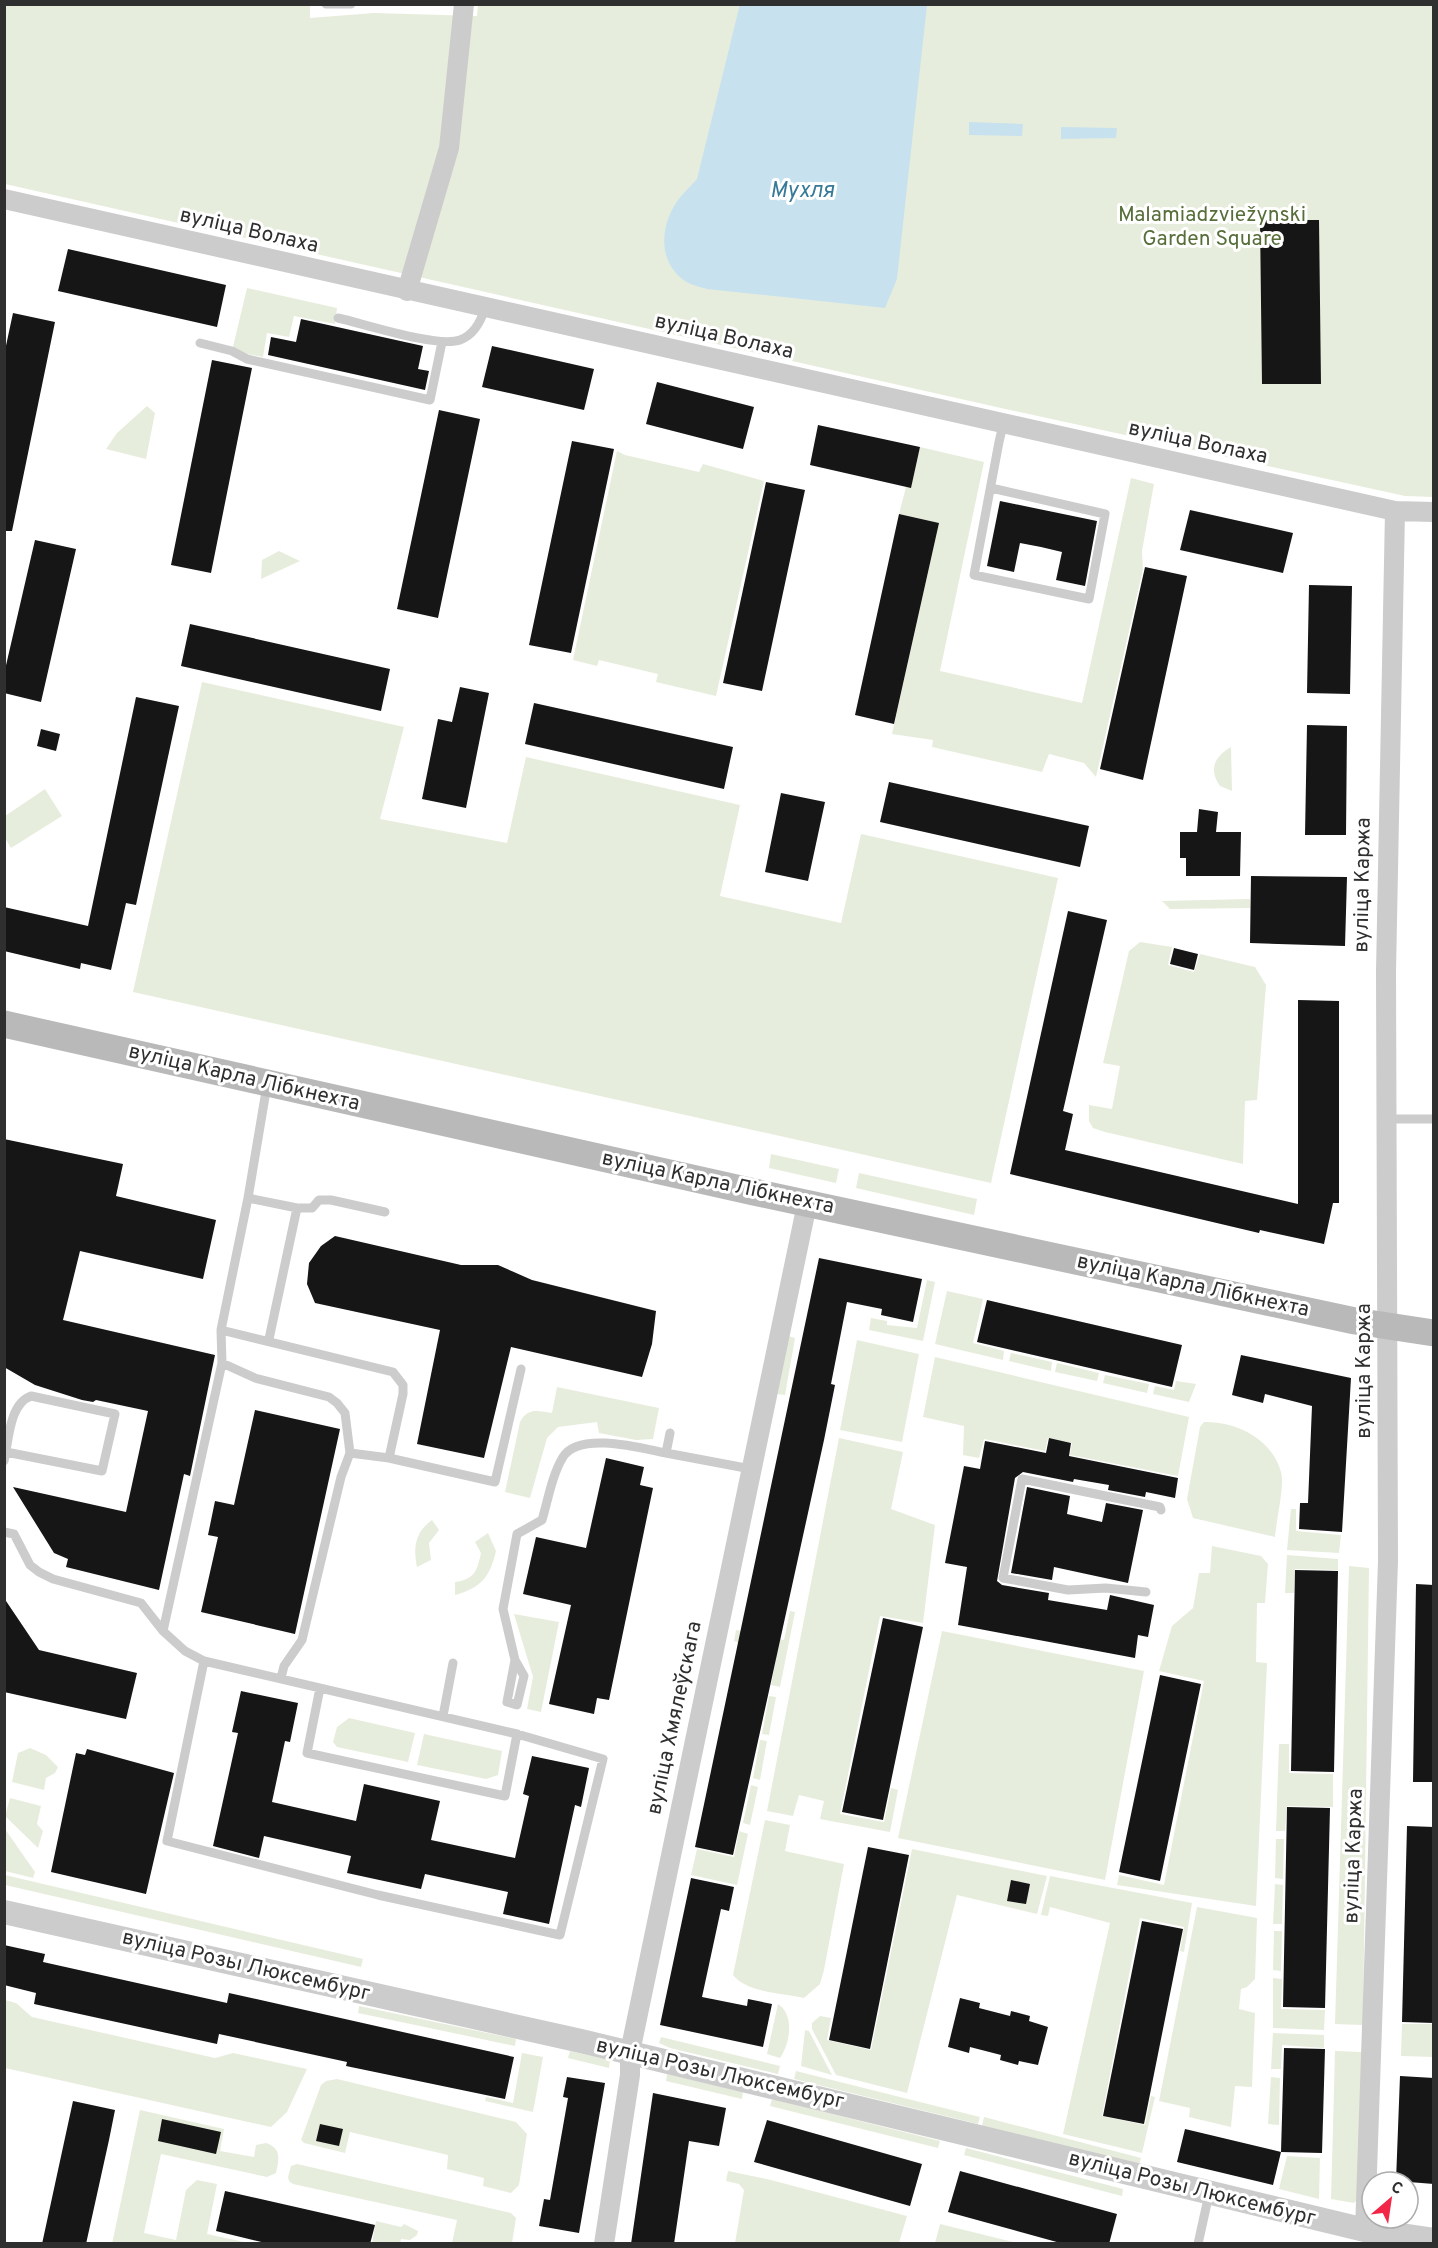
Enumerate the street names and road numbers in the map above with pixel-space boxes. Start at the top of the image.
street label: вуліца Волаха [177,202,321,260]
street label: вуліца Волаха [652,308,796,366]
street label: вуліца Волаха [1126,415,1270,471]
street label: вуліца Каржа [1348,817,1378,953]
street label: вуліца Карла Лібкнехта [126,1038,362,1118]
street label: вуліца Карла Лібкнехта [599,1145,837,1221]
street label: вуліца Карла Лібкнехта [1074,1248,1312,1324]
street label: вуліца Каржа [1351,1303,1378,1439]
street label: вуліца Хмялеўскага [641,1619,709,1817]
street label: вуліца Каржа [1338,1788,1370,1924]
street label: вуліца Розы Люксембург [119,1924,373,2008]
street label: вуліца Розы Люксембург [593,2032,847,2116]
street label: вуліца Розы Люксембург [1066,2145,1318,2233]

